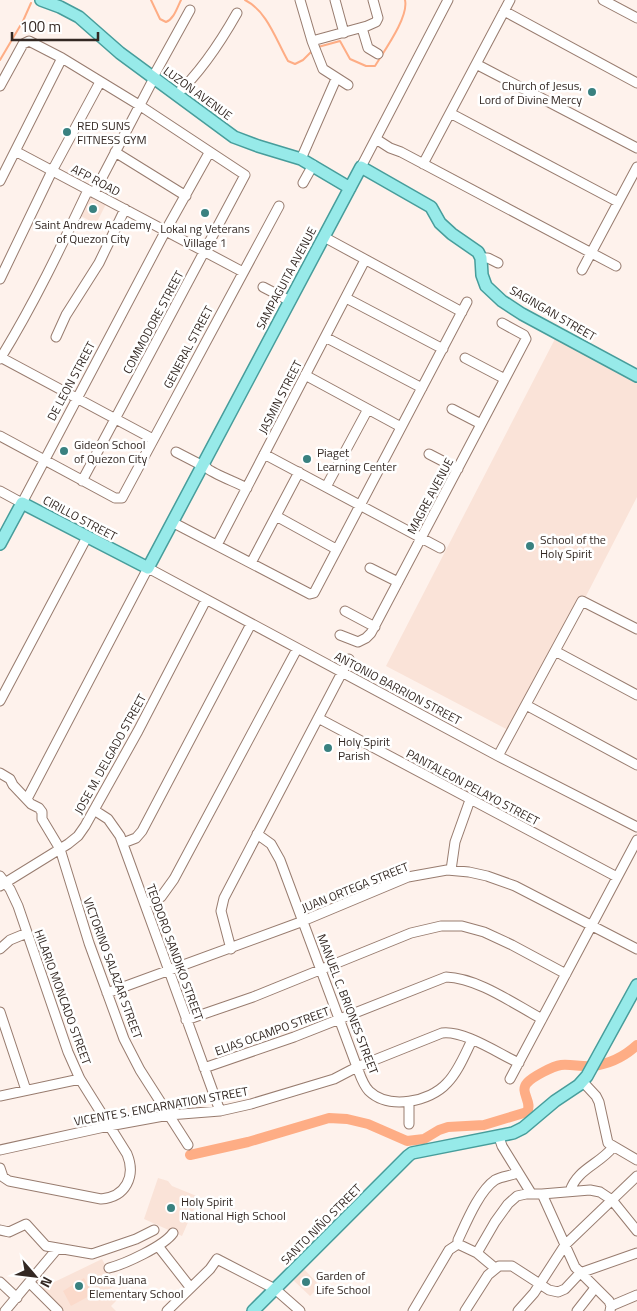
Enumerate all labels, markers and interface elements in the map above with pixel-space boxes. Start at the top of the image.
scale bar [12,10,99,42]
text: 100 m [20,15,61,38]
street label: LUZON AVENUE [160,61,237,125]
place label: Church of Jesus, Lord of Divine Mercy [479,76,582,109]
marker: Church of Jesus, Lord of Divine Mercy [586,86,598,98]
place label: RED SUNS FITNESS GYM [77,116,147,149]
marker: RED SUNS FITNESS GYM [61,126,73,138]
street label: AFP ROAD [68,159,124,201]
marker: Saint Andrew Academy of Quezon City [87,203,99,215]
marker: Lokal ng Veterans Village 1 [199,207,211,219]
place label: Saint Andrew Academy of Quezon City [35,215,152,248]
place label: Lokal ng Veterans Village 1 [160,219,250,252]
street label: SAMPAGUITA AVENUE [251,223,321,333]
street label: COMMODORE STREET [118,266,189,377]
street label: SAGINGAN STREET [506,281,600,346]
street label: GENERAL STREET [158,302,218,392]
street label: DE LEON STREET [42,337,100,424]
street label: JASMIN STREET [253,356,307,437]
place label: Gideon School of Quezon City [74,435,148,468]
place label: Piaget Learning Center [317,443,397,476]
marker: Gideon School of Quezon City [58,445,70,457]
marker: Piaget Learning Center [301,453,313,465]
street label: MAGRE AVENUE [402,454,458,538]
street label: CIRILLO STREET [40,490,121,546]
place label: School of the Holy Spirit [540,530,606,563]
marker: School of the Holy Spirit [524,540,536,552]
street label: ANTONIO BARRION STREET [331,646,466,730]
street label: JOSE M. DELGADO STREET [69,690,151,818]
place label: Holy Spirit Parish [338,732,391,765]
marker: Holy Spirit Parish [322,742,334,754]
street label: PANTALEON PELAYO STREET [403,744,544,831]
street label: JUAN ORTEGA STREET [299,857,412,917]
street label: TEODORO SANDIKO STREET [141,881,209,1023]
street label: VICTORINO SALAZAR STREET [79,895,148,1042]
street label: HILARIO MONCADO STREET [30,927,97,1068]
street label: MANUEL C. BRIONES STREET [312,931,384,1078]
street label: ELIAS OCAMPO STREET [212,1001,333,1061]
street label: VICENTE S. ENCARNATION STREET [72,1081,250,1131]
street label: SANTO NIÑO STREET [276,1179,366,1269]
place label: Holy Spirit National High School [181,1192,286,1225]
marker: Holy Spirit National High School [165,1202,177,1214]
north arrow [10,1251,60,1301]
place label: Garden of Life School [316,1266,371,1299]
place label: Doña Juana Elementary School [89,1270,183,1303]
text: N [35,1273,58,1292]
marker: Garden of Life School [300,1276,312,1288]
marker: Doña Juana Elementary School [73,1280,85,1292]

